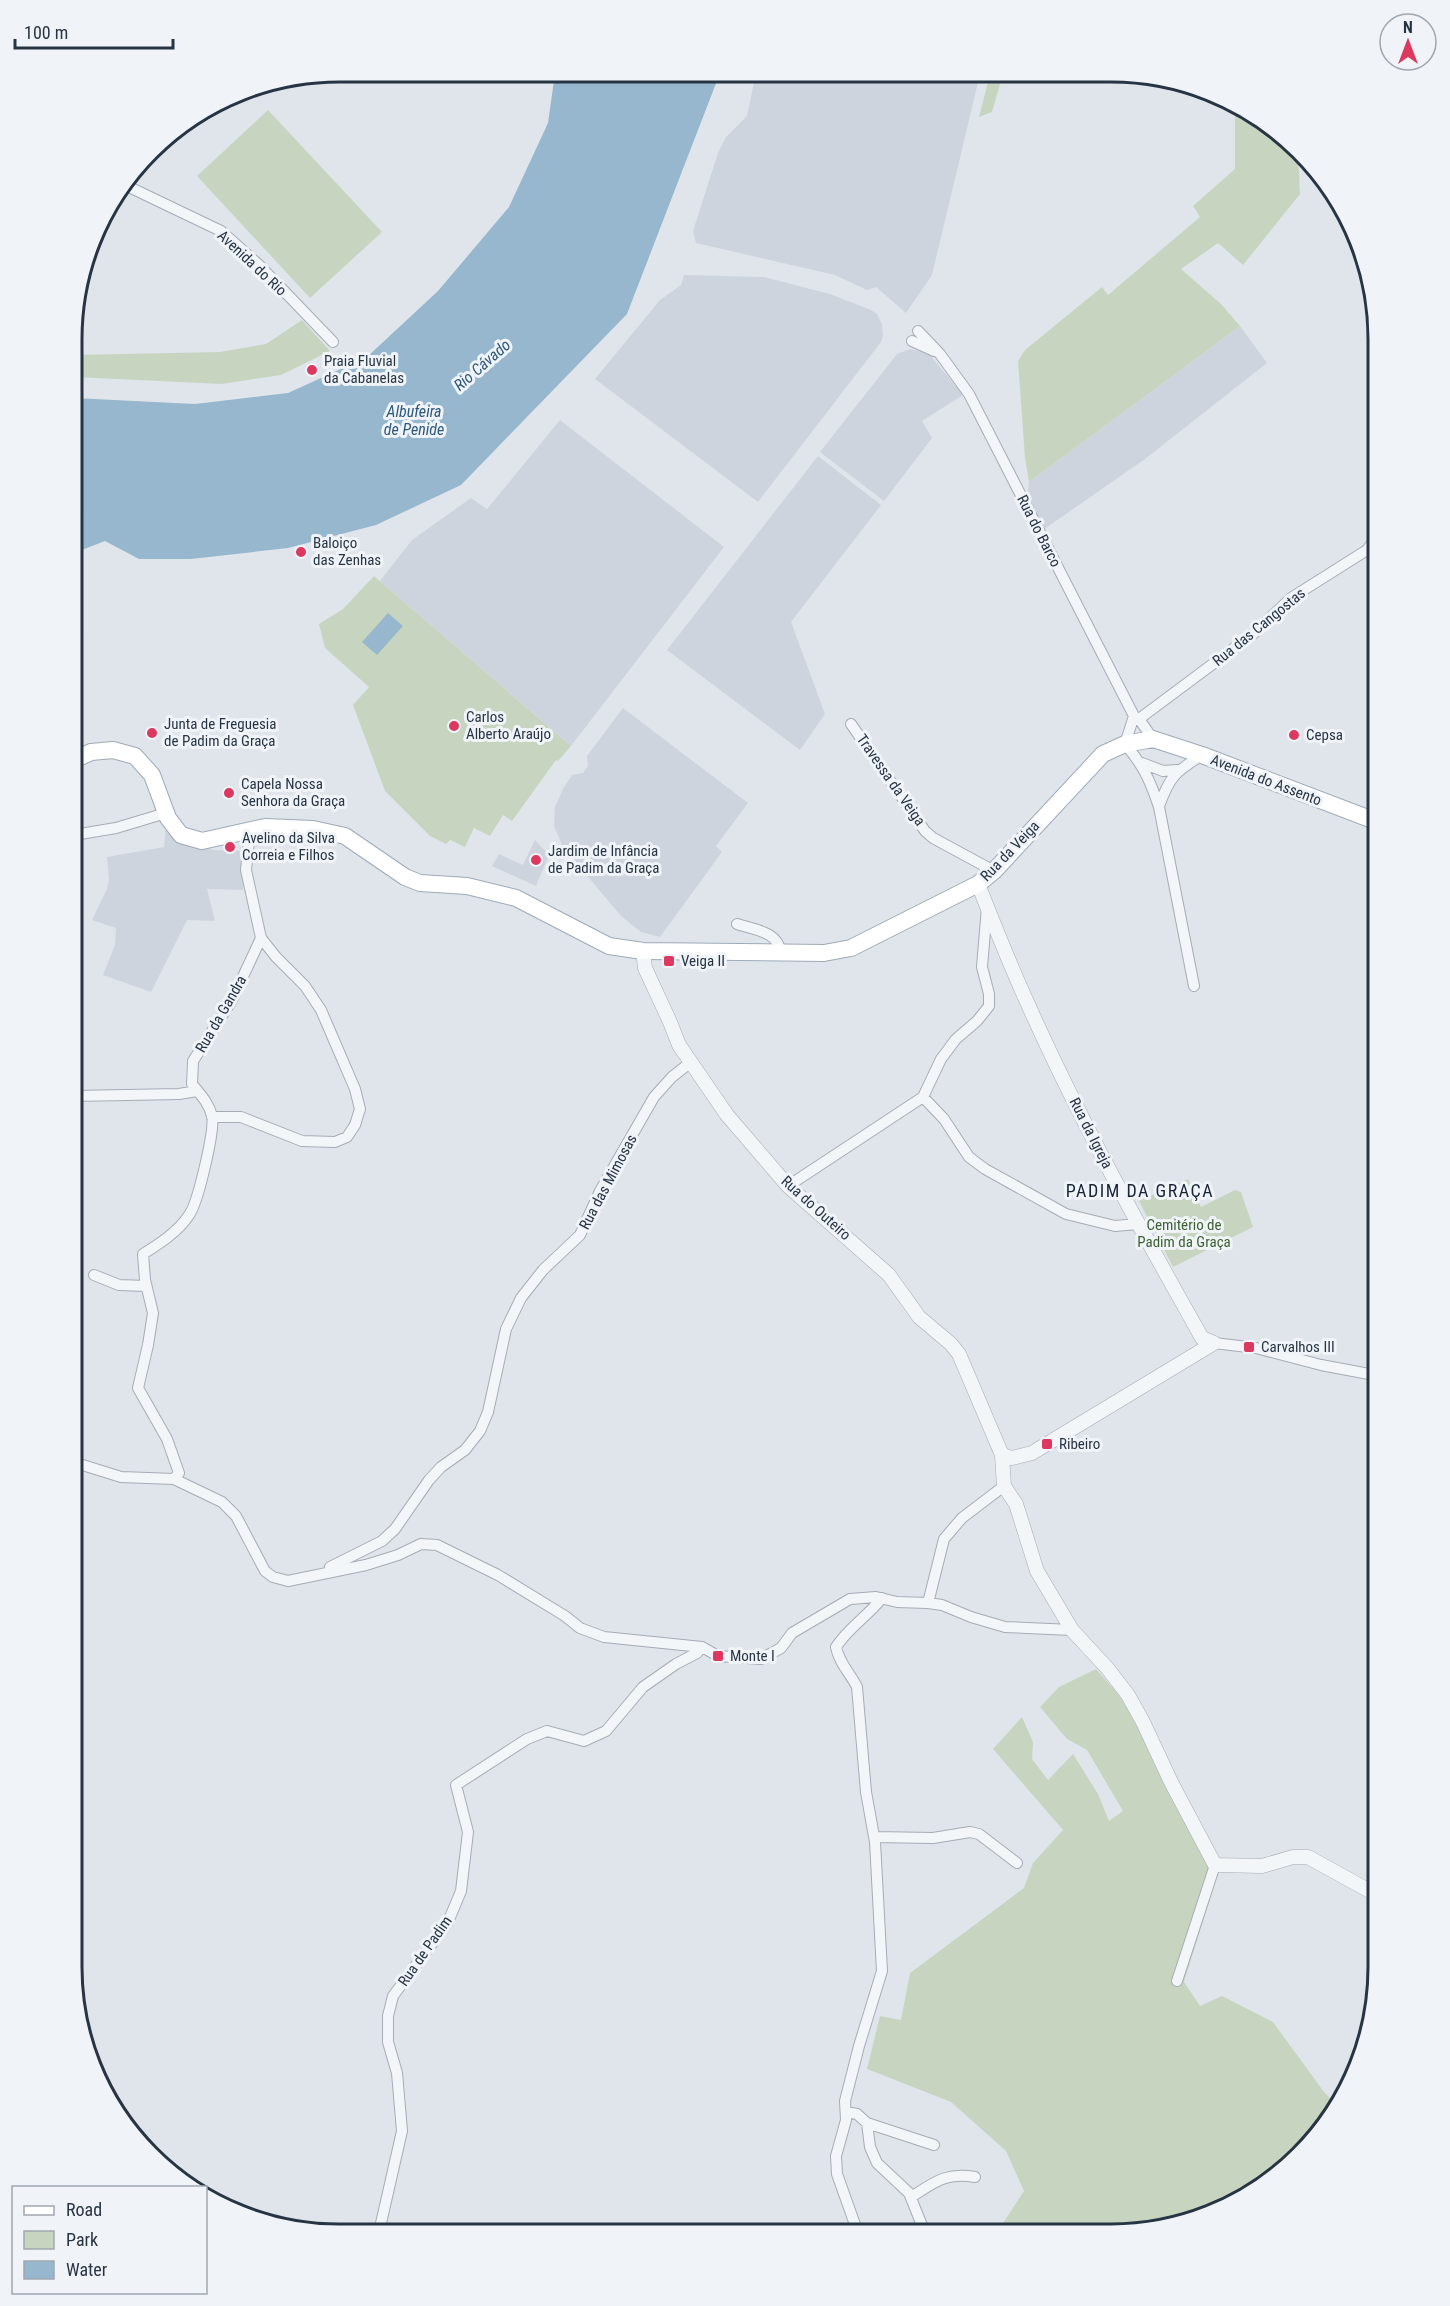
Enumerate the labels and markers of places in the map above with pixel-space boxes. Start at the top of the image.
place label: Praia Fluvial da Cabanelas [324,352,404,387]
marker: Praia Fluvial da Cabanelas [305,363,319,377]
place label: Baloiço das Zenhas [313,534,381,569]
marker: Baloiço das Zenhas [294,545,308,559]
place label: Carlos Alberto Araújo [466,708,551,743]
place label: Junta de Freguesia de Padim da Graça [164,715,276,750]
marker: Carlos Alberto Araújo [447,719,461,733]
marker: Junta de Freguesia de Padim da Graça [145,726,159,740]
place label: Cepsa [1306,726,1343,744]
marker: Cepsa [1287,728,1301,742]
place label: Capela Nossa Senhora da Graça [241,775,345,810]
marker: Capela Nossa Senhora da Graça [222,786,236,800]
place label: Avelino da Silva Correia e Filhos [242,829,335,864]
marker: Avelino da Silva Correia e Filhos [223,840,237,854]
place label: Jardim de Infância de Padim da Graça [548,842,659,877]
marker: Jardim de Infância de Padim da Graça [529,853,543,867]
place label: Veiga II [681,952,725,970]
marker: Veiga II [662,954,676,968]
place label: Carvalhos III [1261,1338,1335,1356]
marker: Carvalhos III [1242,1340,1256,1354]
place label: Ribeiro [1059,1435,1100,1453]
marker: Ribeiro [1040,1437,1054,1451]
place label: Monte I [730,1647,775,1665]
marker: Monte I [711,1649,725,1663]

